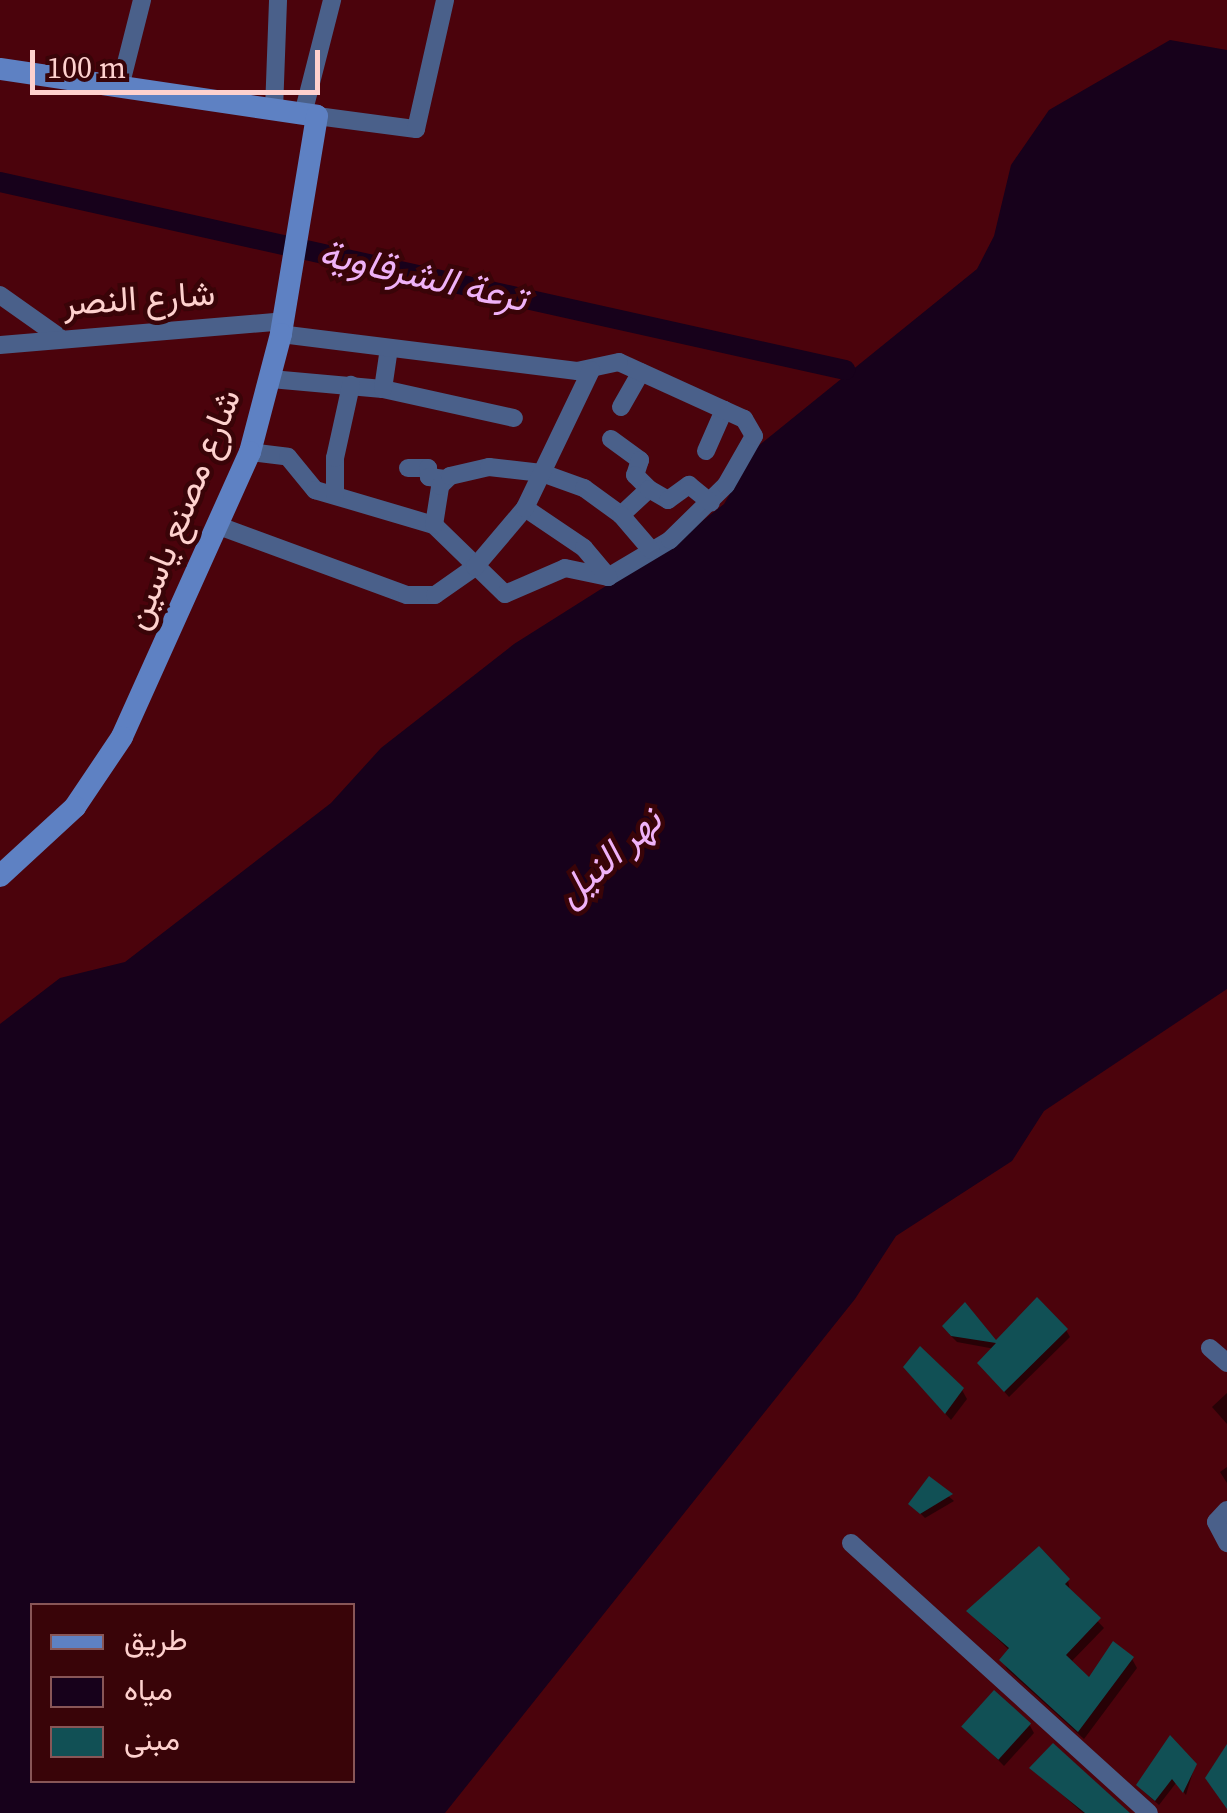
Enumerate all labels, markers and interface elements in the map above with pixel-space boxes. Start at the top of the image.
scale bar [35,30,325,92]
text: 100 m [47,47,126,88]
water label: ترعة الشرقاوية [315,230,531,322]
street label: شارع النصر [62,272,216,324]
street label: شارع مصنع ياسين [115,383,249,635]
water label: نهر النيل [547,798,671,916]
legend [30,1603,355,1783]
text: طريق [124,1619,188,1660]
text: مياه [124,1669,173,1710]
text: مبنى [124,1719,180,1760]

